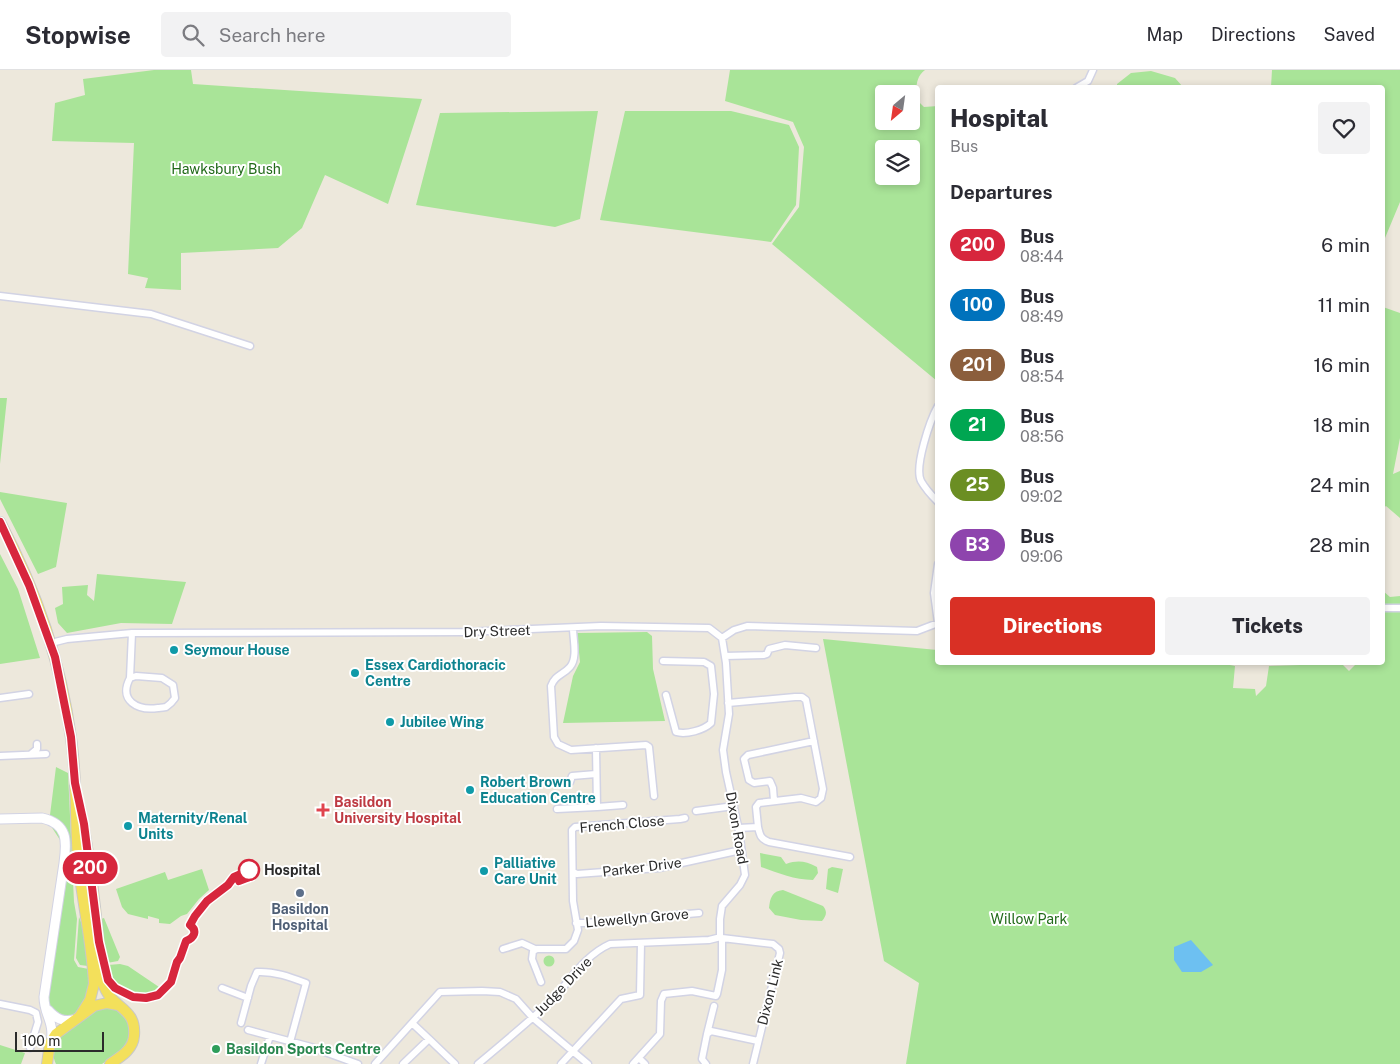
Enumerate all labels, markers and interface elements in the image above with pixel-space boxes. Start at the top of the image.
search box [161,12,511,57]
text: Stopwise [25,21,131,49]
icon: search [179,21,207,49]
text: Search here [219,24,325,46]
text: Map [1146,24,1183,45]
text: Directions [1211,24,1296,45]
text: Saved [1324,24,1375,45]
north arrow [875,85,920,130]
map controls [875,85,920,185]
button: heart [1318,102,1370,154]
text: Hospital [950,104,1048,132]
text: Bus [950,137,978,156]
button: layers [875,140,920,185]
park label: Hawksbury Bush [171,161,281,177]
text: Departures [950,181,1053,203]
text: Bus [1020,225,1054,247]
text: 200 [960,234,995,255]
text: 6 min [1321,234,1370,256]
text: 08:44 [1020,247,1064,266]
text: Bus [1020,285,1054,307]
text: 100 [962,294,993,315]
text: 11 min [1318,294,1370,316]
text: 08:49 [1020,307,1064,326]
text: Bus [1020,345,1054,367]
text: 201 [962,354,993,375]
text: 16 min [1314,354,1370,376]
text: 08:54 [1020,367,1064,386]
text: Bus [1020,405,1054,427]
text: 21 [968,414,987,435]
text: 18 min [1313,414,1370,436]
text: 08:56 [1020,427,1064,446]
text: Bus [1020,465,1054,487]
text: 25 [966,474,989,495]
text: 24 min [1310,474,1370,496]
text: 09:02 [1020,487,1063,506]
text: Bus [1020,525,1054,547]
text: B3 [965,534,990,555]
text: 28 min [1310,534,1370,556]
text: 09:06 [1020,547,1063,566]
button: Directions [950,597,1155,655]
button: Tickets [1165,597,1370,655]
street label: Dry Street [463,622,531,640]
place label: Seymour House [184,642,290,658]
marker: Seymour House [168,644,180,656]
place label: Essex Cardiothoracic Centre [365,657,506,689]
marker: Essex Cardiothoracic Centre [349,667,361,679]
place label: Jubilee Wing [400,714,484,730]
marker: Jubilee Wing [384,716,396,728]
place label: Robert Brown Education Centre [480,774,596,806]
marker: Robert Brown Education Centre [464,784,476,796]
street label: Dixon Road [723,790,751,866]
place label: Basildon University Hospital [334,794,462,826]
marker: Basildon University Hospital [316,803,330,817]
place label: Maternity/Renal Units [138,810,248,842]
street label: French Close [579,812,665,836]
marker: Maternity/Renal Units [122,820,134,832]
line badge: 200 [61,852,119,884]
street label: Parker Drive [601,854,683,880]
place label: Palliative Care Unit [494,855,557,887]
text: 200 [73,857,107,878]
marker: Hospital [238,859,260,881]
place label: Hospital [264,862,321,878]
marker: Palliative Care Unit [478,865,490,877]
marker: Basildon Hospital [294,887,306,899]
place label: Basildon Hospital [271,901,329,933]
street label: Llewellyn Grove [585,906,689,930]
park label: Willow Park [991,911,1068,927]
street label: Judge Drive [531,953,595,1019]
street label: Dixon Link [754,957,786,1027]
scale bar [15,1029,104,1052]
text: 100 m [22,1033,60,1049]
place label: Basildon Sports Centre [226,1041,381,1057]
marker: Basildon Sports Centre [210,1043,222,1055]

